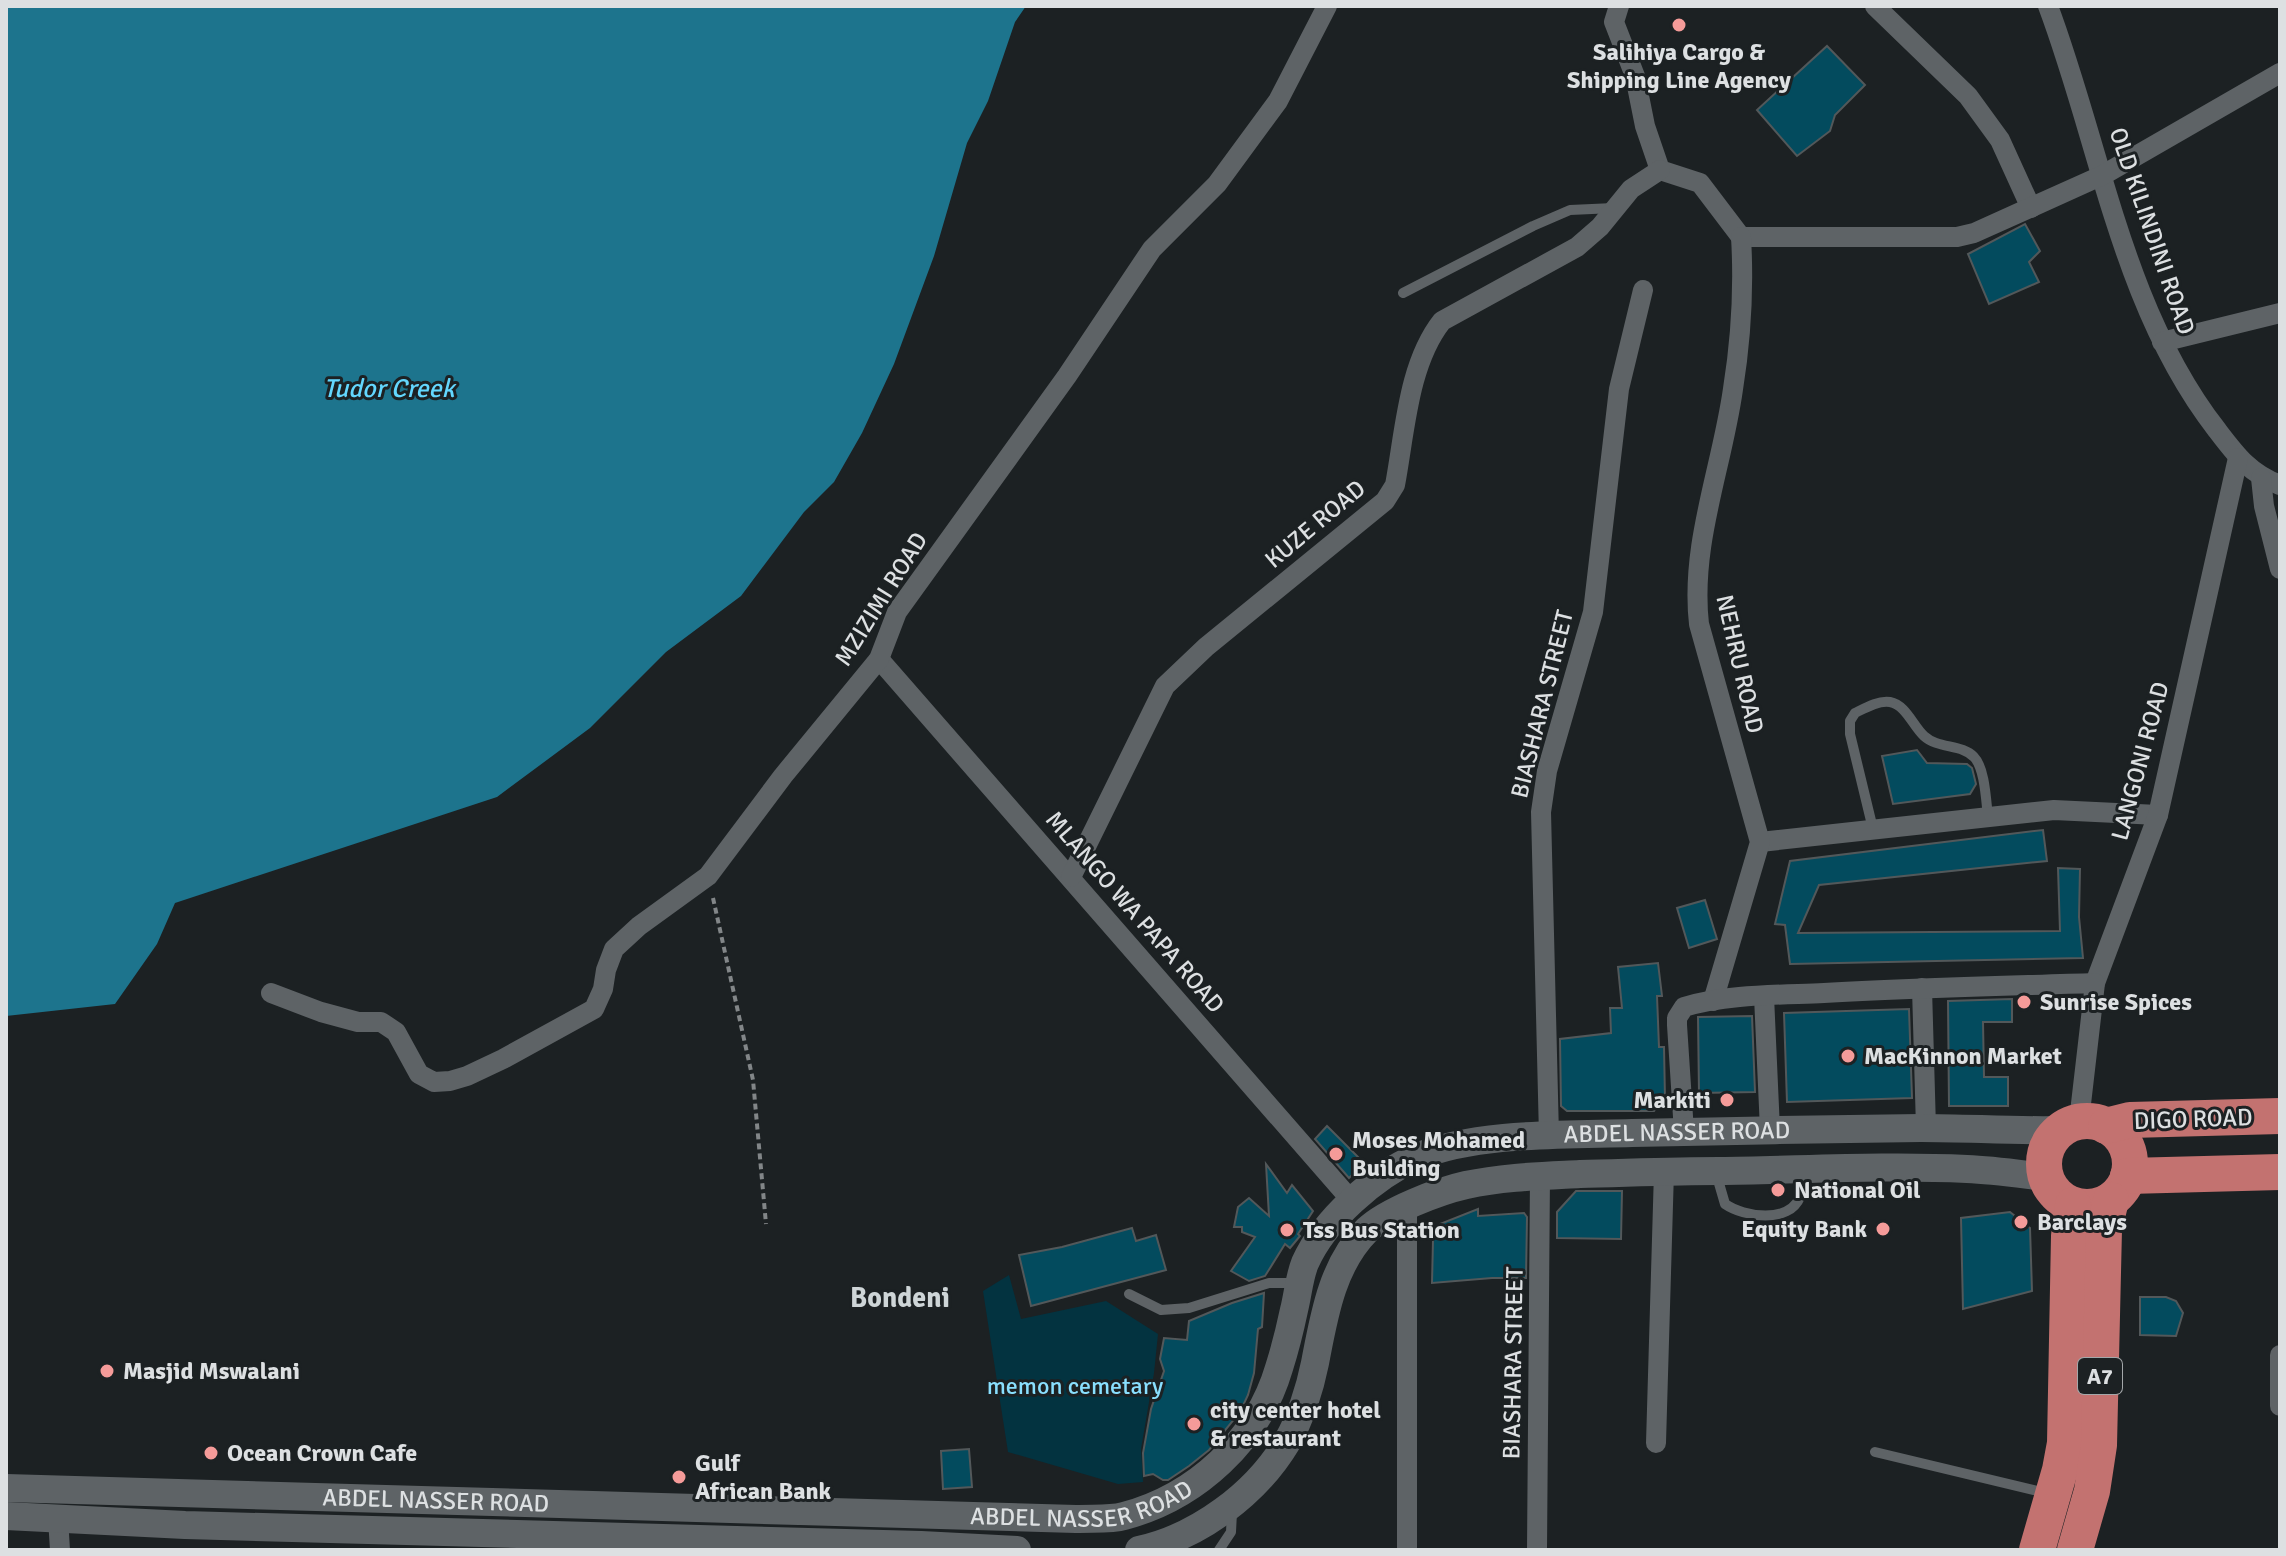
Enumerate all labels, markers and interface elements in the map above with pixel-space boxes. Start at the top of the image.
marker: Salihiya Cargo & Shipping Line Agency [1670,16,1688,34]
place label: Salihiya Cargo & Shipping Line Agency [1567,37,1791,95]
street label: OLD KILINDINI ROAD [2103,124,2201,338]
water label: Tudor Creek [323,373,457,405]
street label: KUZE ROAD [1259,473,1371,575]
street label: MZIZIMI ROAD [828,527,934,671]
street label: NEHRU ROAD [1709,592,1771,736]
street label: BIASHARA STREET [1504,607,1580,801]
street label: LANGONI ROAD [2104,678,2176,844]
street label: MLANGO WA PAPA ROAD [1039,805,1231,1019]
place label: Sunrise Spices [2040,987,2192,1017]
marker: Sunrise Spices [2015,993,2033,1011]
place label: MacKinnon Market [1864,1041,2062,1071]
marker: MacKinnon Market [1839,1047,1857,1065]
place label: Markiti [1634,1085,1711,1115]
marker: Markiti [1718,1091,1736,1109]
street label: DIGO ROAD [2133,1102,2253,1136]
street label: ABDEL NASSER ROAD [1563,1115,1790,1149]
place label: Moses Mohamed Building [1352,1125,1525,1183]
marker: Moses Mohamed Building [1327,1145,1345,1163]
place label: National Oil [1794,1175,1921,1205]
marker: National Oil [1769,1181,1787,1199]
place label: Barclays [2037,1207,2127,1237]
marker: Barclays [2012,1213,2030,1231]
place label: Equity Bank [1741,1214,1867,1244]
place label: Tss Bus Station [1303,1215,1460,1245]
marker: Equity Bank [1874,1220,1892,1238]
marker: Tss Bus Station [1278,1221,1296,1239]
street label: BIASHARA STREET [1496,1266,1530,1460]
district label: Bondeni [850,1281,950,1315]
place label: Masjid Mswalani [123,1356,300,1386]
road number: A7 [2078,1358,2122,1394]
marker: Masjid Mswalani [98,1362,116,1380]
park label: memon cemetary [987,1371,1163,1401]
place label: city center hotel & restaurant [1210,1395,1381,1453]
marker: city center hotel & restaurant [1185,1415,1203,1433]
place label: Ocean Crown Cafe [227,1438,417,1468]
marker: Ocean Crown Cafe [202,1444,220,1462]
place label: Gulf African Bank [695,1448,832,1506]
marker: Gulf African Bank [670,1468,688,1486]
street label: ABDEL NASSER ROAD [970,1474,1198,1534]
street label: ABDEL NASSER ROAD [322,1482,550,1519]

